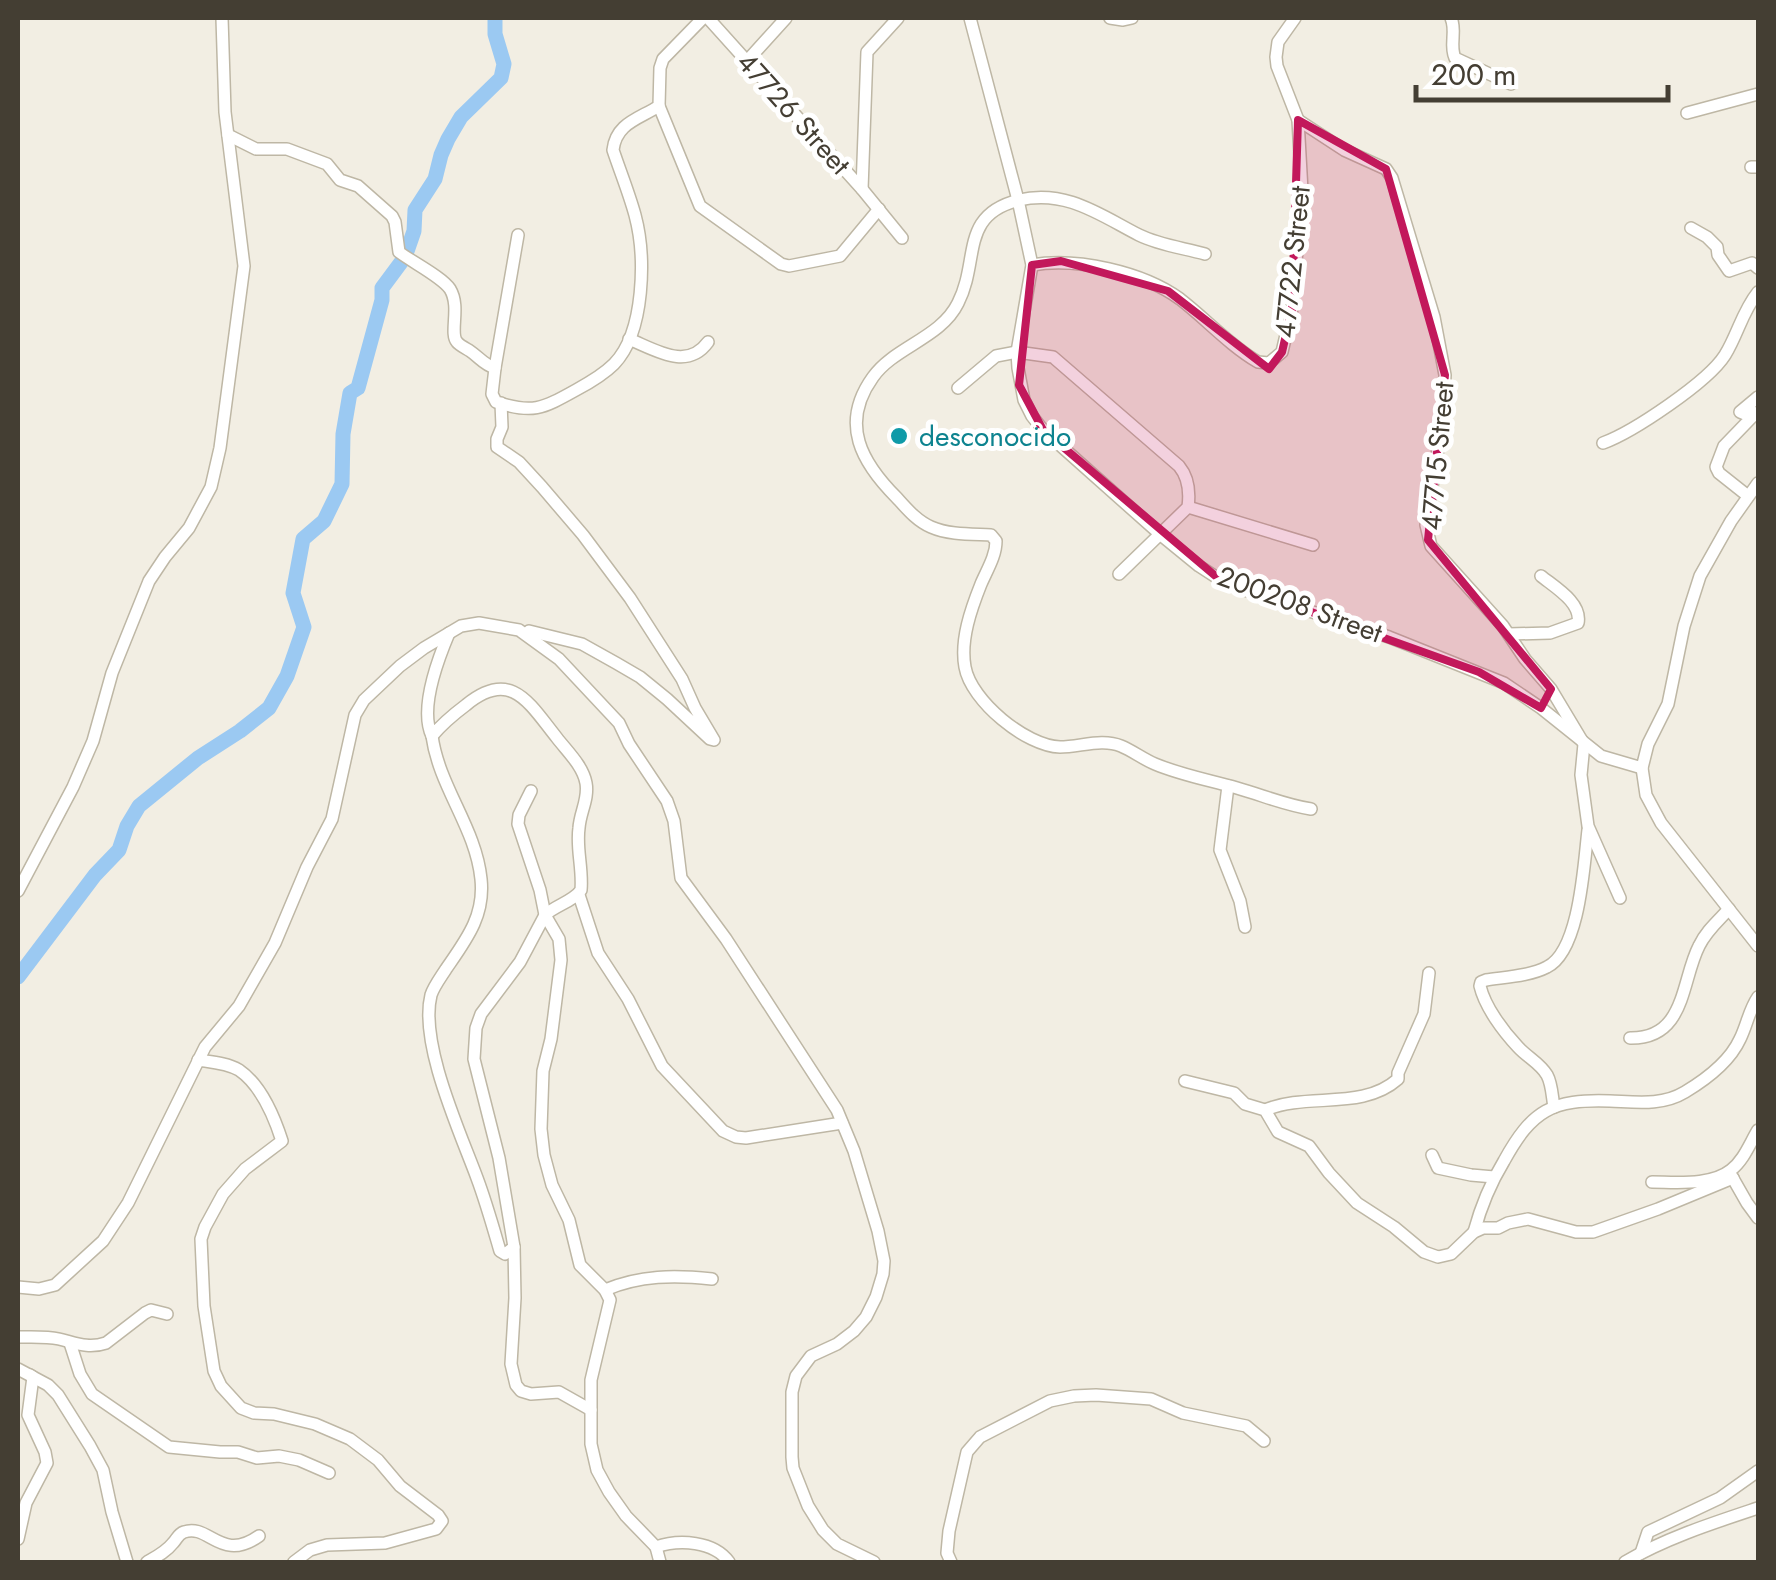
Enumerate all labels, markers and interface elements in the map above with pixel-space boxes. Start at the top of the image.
scale bar [1416,40,1668,102]
street label: 47726 Street [727,43,860,184]
text: 200 m [1431,53,1516,96]
street label: 47722 Street [1264,184,1321,340]
street label: 47715 Street [1411,380,1464,532]
place label: desconocido [919,416,1071,457]
marker: desconocido [888,425,910,447]
street label: 200208 Street [1212,556,1388,653]

